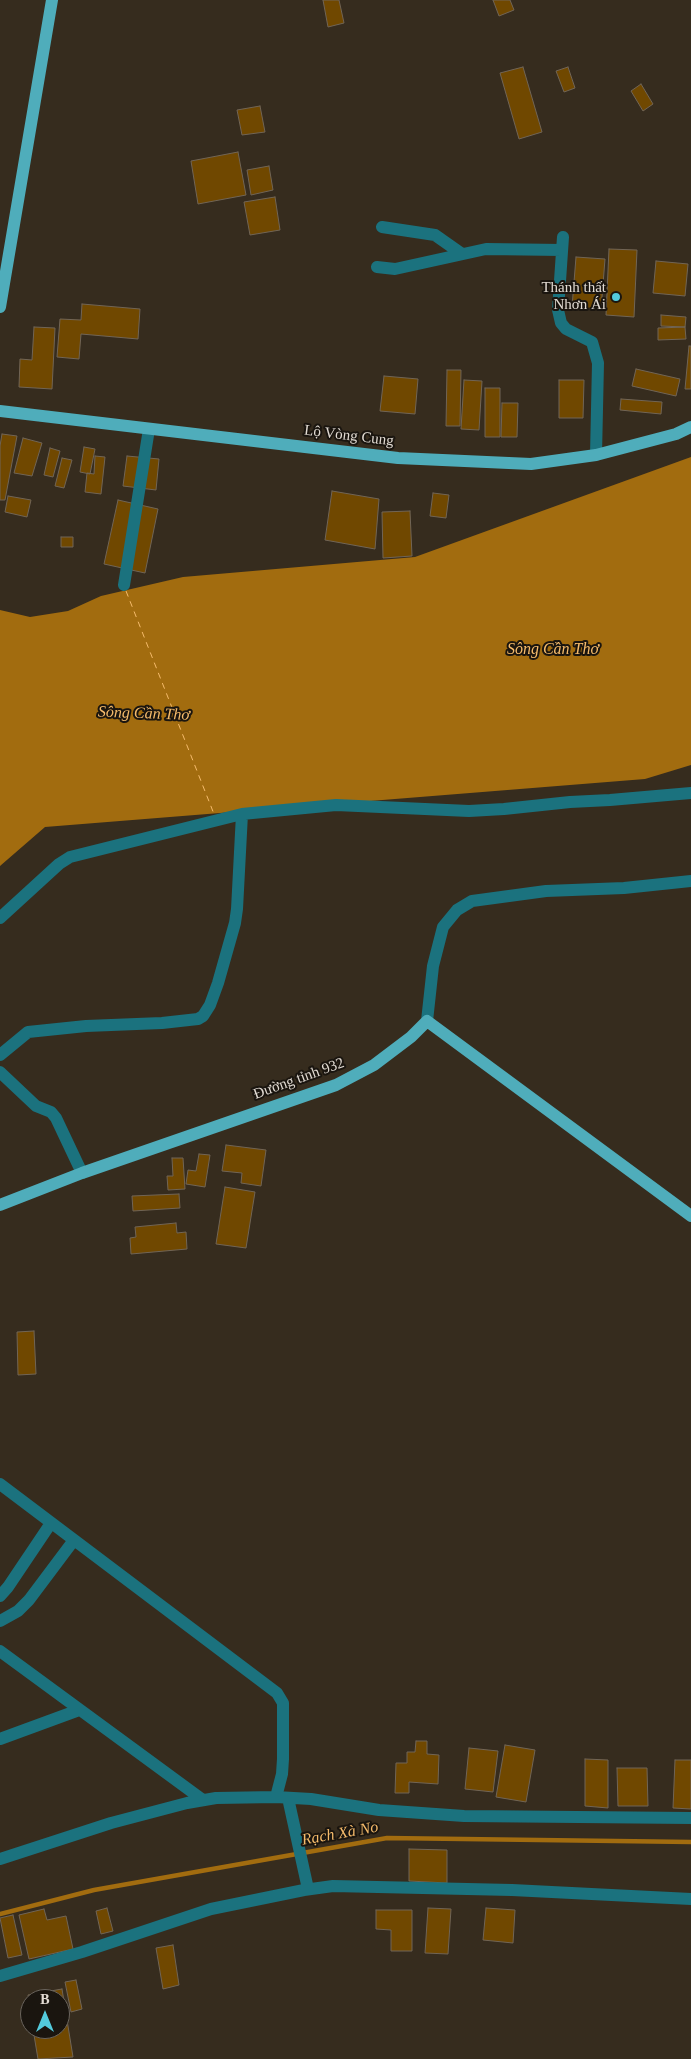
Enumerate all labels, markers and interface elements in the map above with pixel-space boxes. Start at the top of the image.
place label: Thánh thất Nhơn Ái [541,279,606,314]
marker: Thánh thất Nhơn Ái [610,291,622,303]
street label: Lộ Vòng Cung [303,422,395,450]
water label: Sông Cần Thơ [507,640,599,660]
water label: Sông Cần Thơ [98,703,190,725]
street label: Đường tỉnh 932 [251,1054,347,1104]
water label: Rạch Xà No [300,1818,380,1850]
north arrow [20,1989,70,2039]
text: B [40,1992,50,2007]

